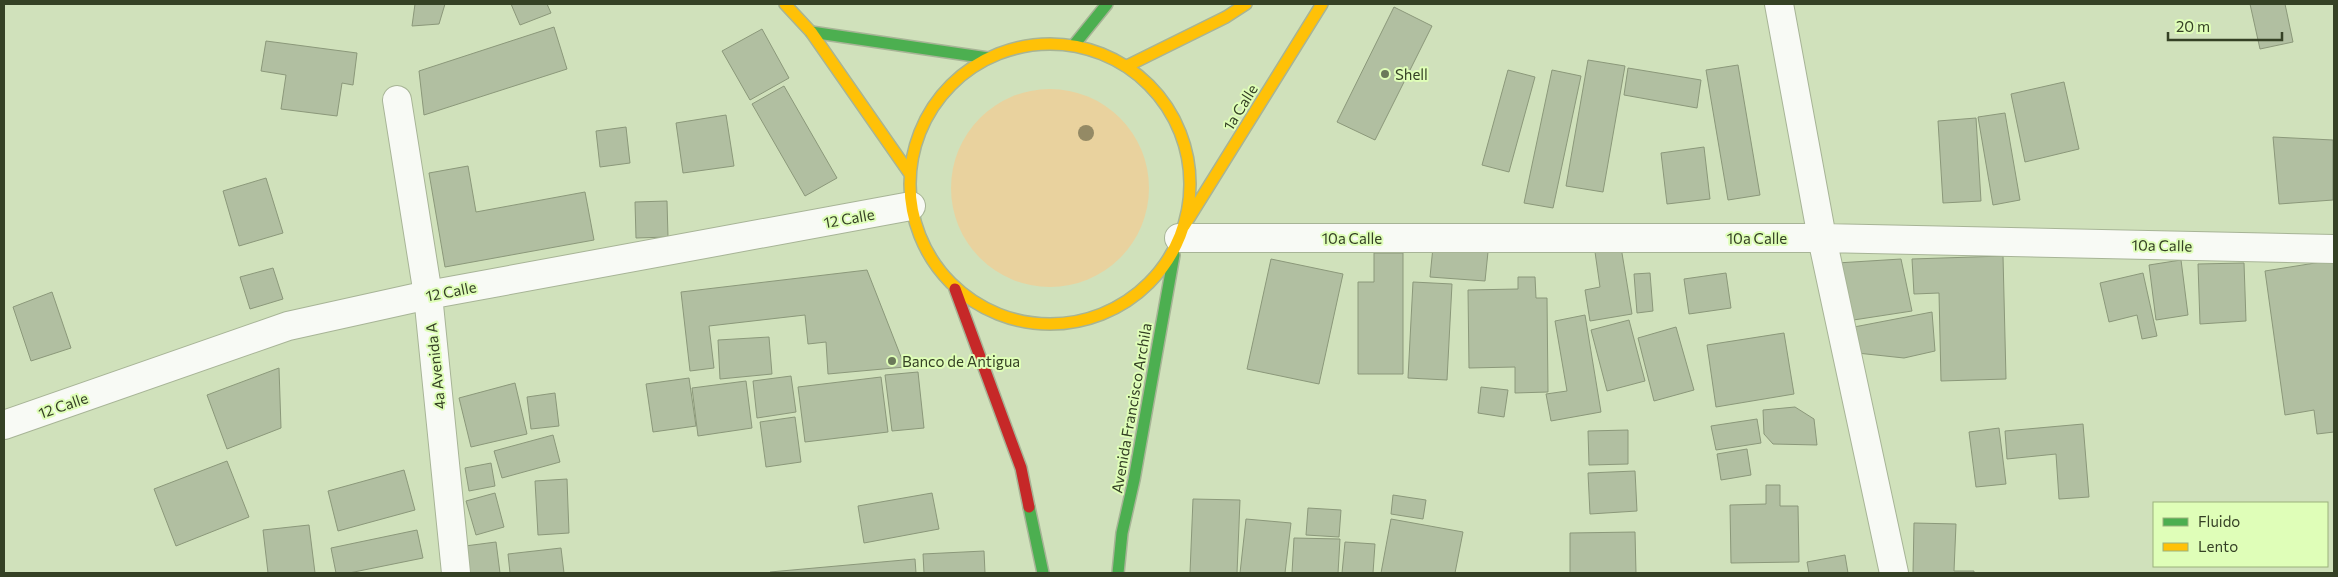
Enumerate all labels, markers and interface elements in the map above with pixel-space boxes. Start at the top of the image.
scale bar [2168,10,2282,42]
text: 20 m [2176,17,2210,35]
place label: Shell [1395,65,1428,83]
marker: Shell [1379,68,1391,80]
street label: 1a Calle [1219,81,1261,133]
street label: 12 Calle [822,205,876,231]
street label: 10a Calle [1322,229,1382,247]
street label: 10a Calle [1727,229,1787,247]
street label: 10a Calle [2132,235,2193,255]
street label: 12 Calle [424,277,478,305]
street label: Avenida Francisco Archila [1107,321,1155,495]
street label: 4a Avenida A [422,322,448,410]
place label: Banco de Antigua [902,352,1020,370]
marker: Banco de Antigua [886,355,898,367]
street label: 12 Calle [36,388,90,422]
legend [2153,502,2328,567]
text: Fluido [2198,512,2240,530]
text: Lento [2198,537,2238,555]

